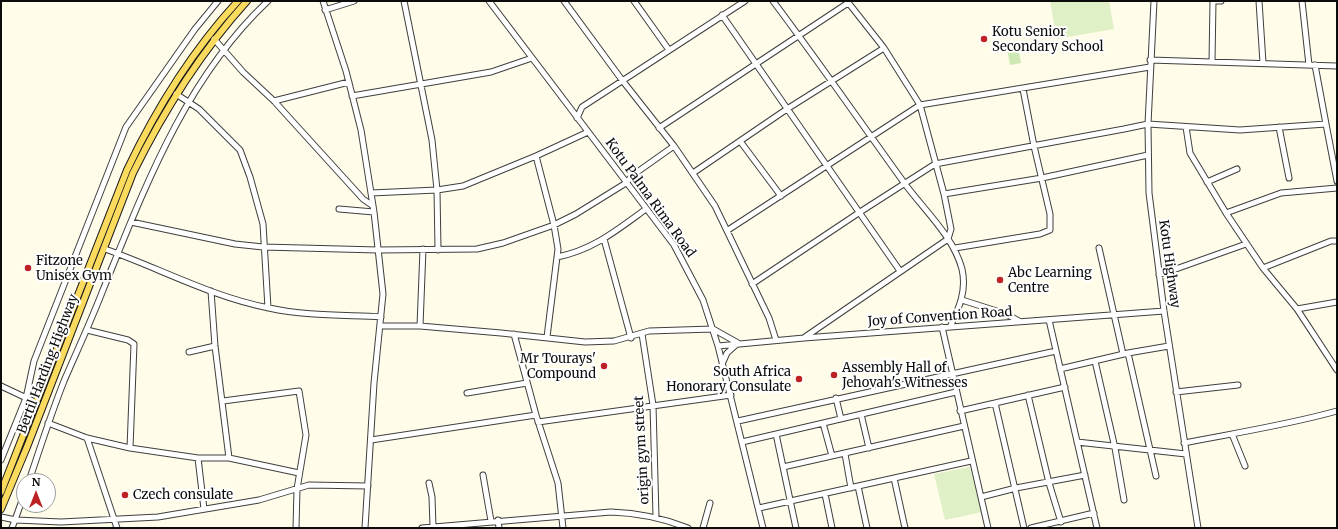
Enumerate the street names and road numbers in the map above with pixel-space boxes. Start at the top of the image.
street label: Kotu Palma Rima Road [602,136,698,260]
street label: Kotu Highway [1155,219,1183,309]
street label: Bertil Harding Highway [14,292,82,436]
street label: Joy of Convention Road [867,304,1013,330]
street label: origin gym street [631,395,653,505]

